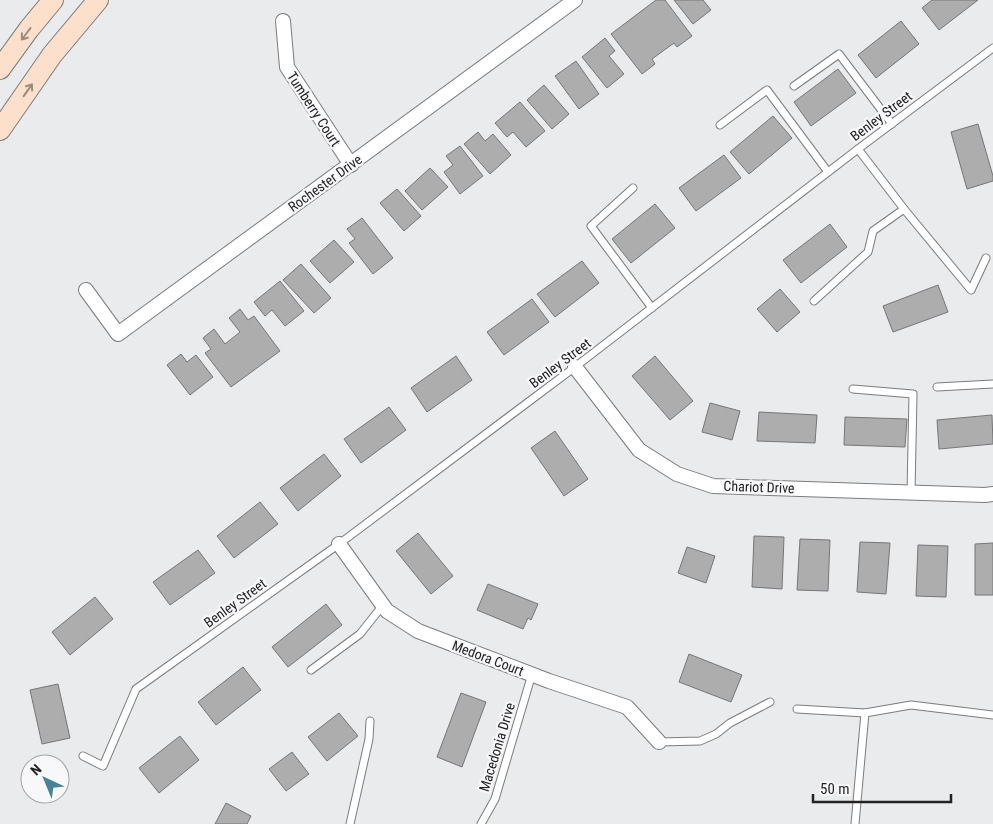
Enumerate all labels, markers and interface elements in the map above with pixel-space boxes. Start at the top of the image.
one-way arrow [20,27,31,40]
street label: Tumberry Court [284,69,344,149]
one-way arrow [23,83,33,97]
street label: Benley Street [847,88,915,144]
street label: Rochester Drive [285,151,365,215]
street label: Benley Street [526,335,594,391]
street label: Chariot Drive [723,478,795,496]
street label: Benley Street [201,575,269,631]
street label: Medora Court [450,637,526,679]
street label: Macedonia Drive [476,700,518,793]
north arrow [20,754,70,804]
text: N [27,761,45,778]
scale bar [813,772,950,804]
text: 50 m [820,780,850,798]

